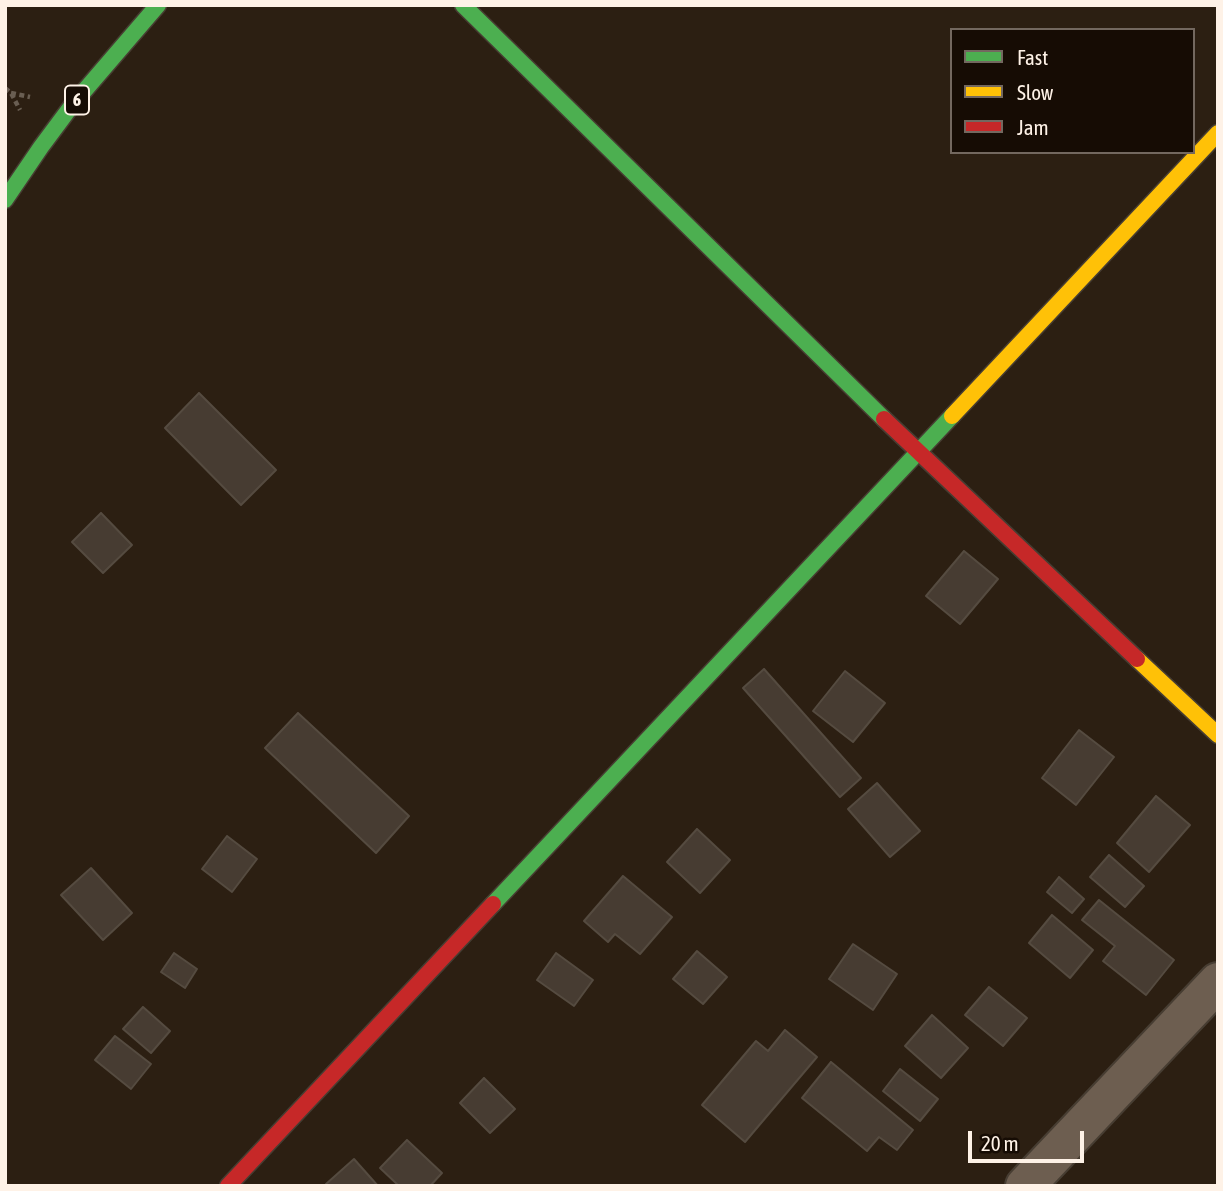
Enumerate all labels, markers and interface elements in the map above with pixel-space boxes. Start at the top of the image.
legend [950,28,1195,154]
text: Fast [1017,45,1048,69]
text: Slow [1017,80,1053,104]
road number: 6 [65,86,89,114]
text: Jam [1017,115,1049,139]
scale bar [971,1118,1086,1162]
text: 20 m [981,1131,1019,1155]

